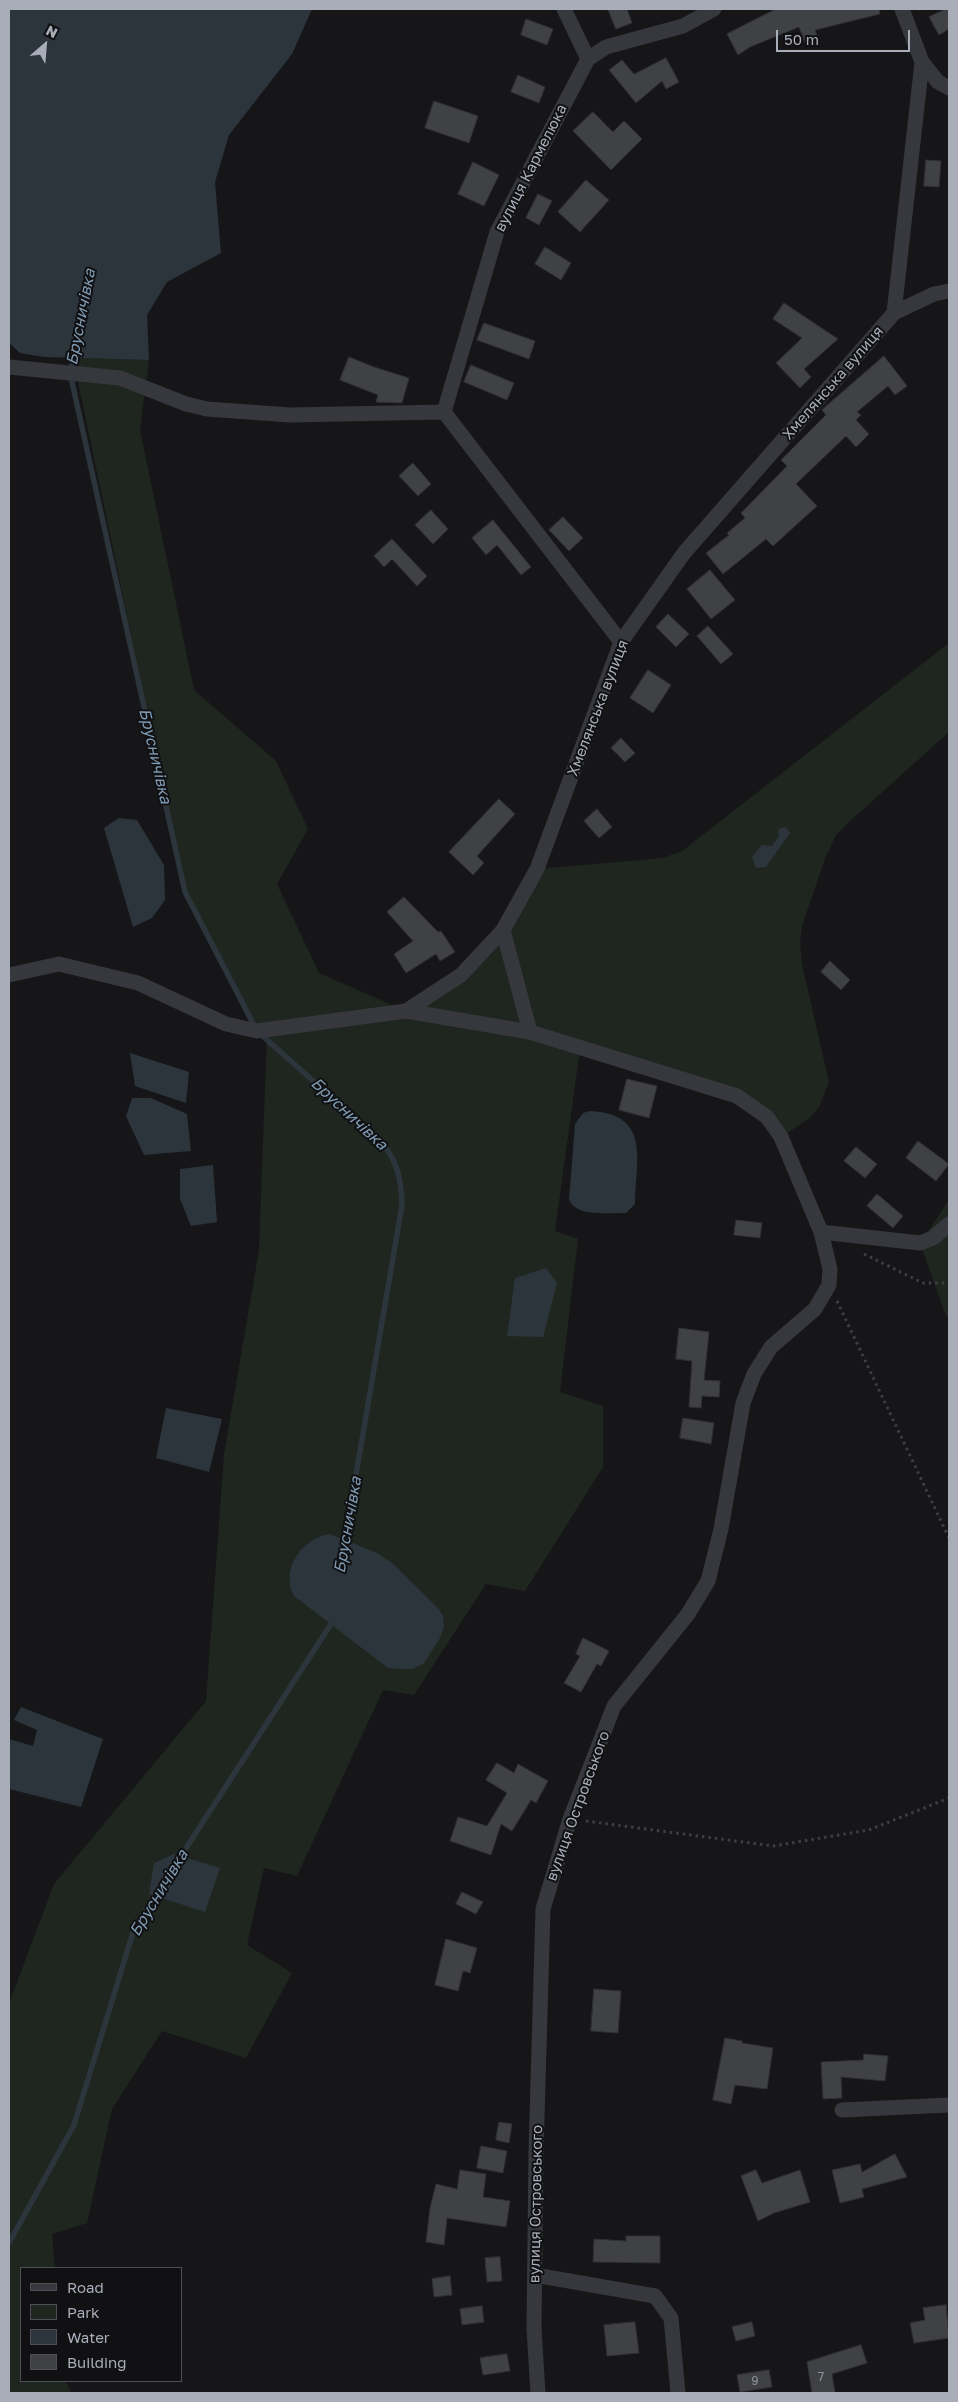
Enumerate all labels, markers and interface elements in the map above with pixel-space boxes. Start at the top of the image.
north arrow [20,20,70,70]
scale bar [778,20,912,52]
text: N [43,21,61,41]
text: 50 m [784,30,819,48]
street label: вулиця Кармелюка [491,101,571,235]
water label: Брусничівка [62,267,100,367]
street label: Хмелянська вулиця [779,323,887,443]
street label: Хмелянська вулиця [564,637,632,779]
water label: Брусничівка [135,706,175,806]
water label: Брусничівка [307,1074,391,1154]
water label: Брусничівка [330,1475,366,1575]
street label: вулиця Островського [542,1728,614,1884]
water label: Брусничівка [126,1846,192,1940]
street label: вулиця Островського [526,2125,546,2283]
legend [20,2267,182,2382]
text: Road [67,2278,104,2296]
text: Park [67,2303,99,2321]
text: Water [67,2328,110,2346]
text: Building [67,2353,127,2371]
house number: 7 [818,2370,824,2384]
house number: 9 [751,2374,759,2388]

